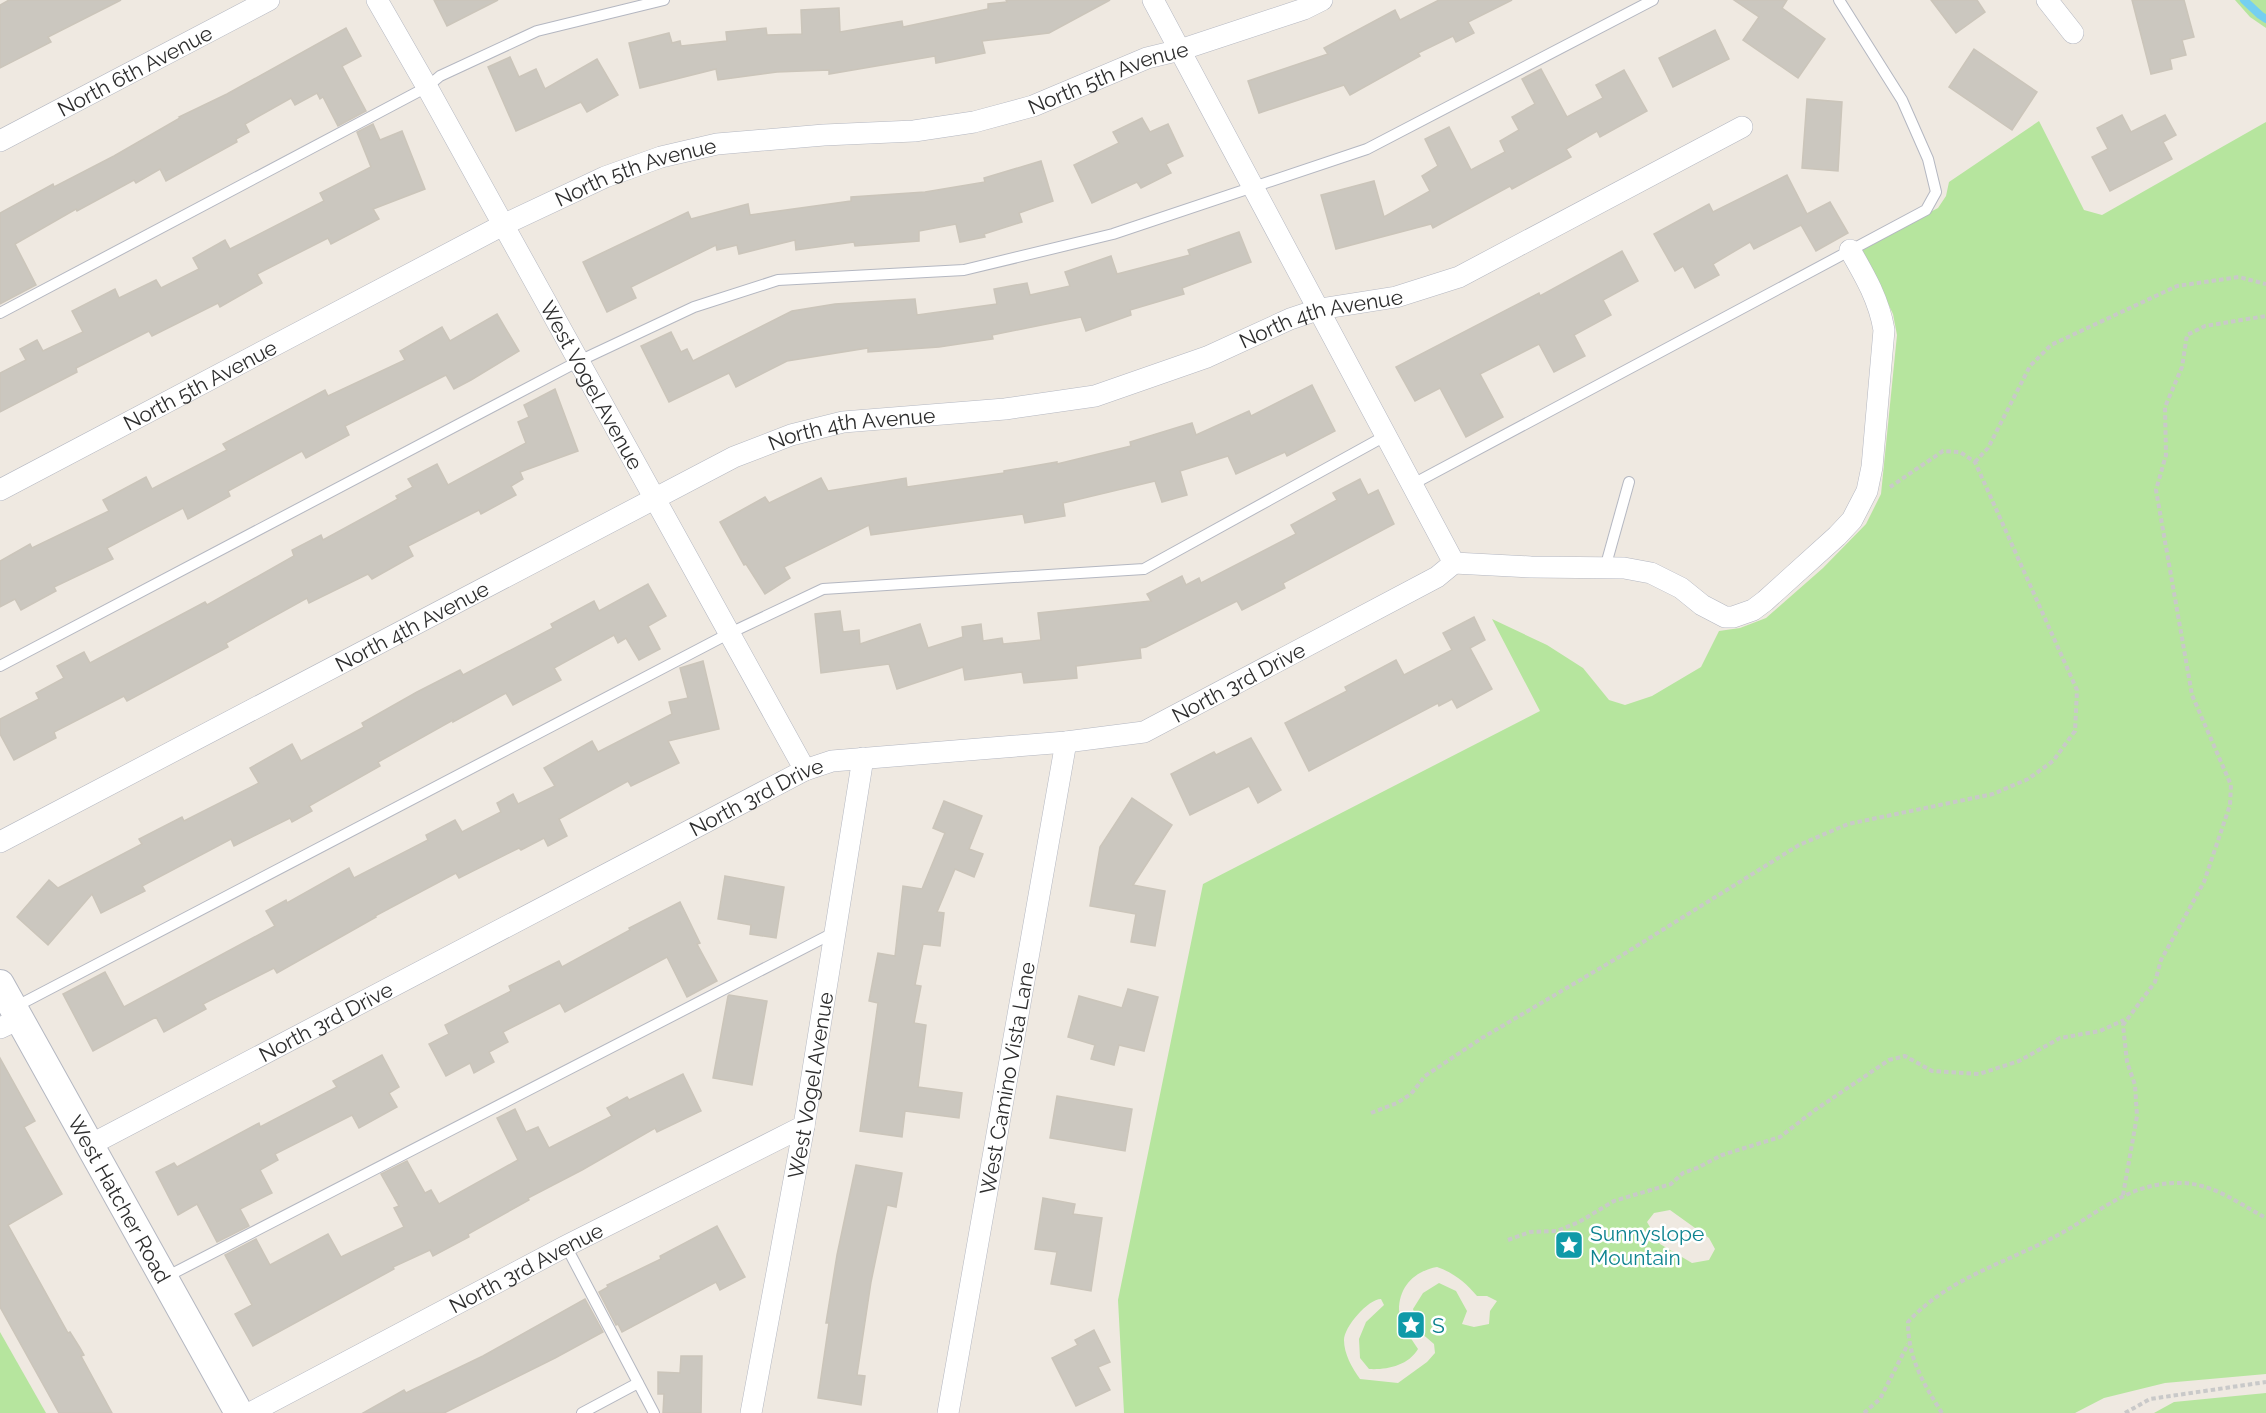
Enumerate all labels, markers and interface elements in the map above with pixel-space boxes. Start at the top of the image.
street label: North 6th Avenue [53,20,216,121]
street label: North 5th Avenue [1024,36,1191,119]
street label: North 5th Avenue [551,132,719,211]
street label: North 4th Avenue [1235,283,1406,353]
street label: West Vogel Avenue [535,296,649,474]
street label: North 5th Avenue [119,334,281,435]
street label: North 4th Avenue [764,402,936,455]
street label: North 4th Avenue [331,576,493,677]
street label: North 3rd Drive [1167,637,1309,728]
street label: North 3rd Drive [685,752,826,841]
street label: West Camino Vista Lane [974,960,1040,1196]
street label: North 3rd Drive [254,976,397,1067]
street label: West Vogel Avenue [782,990,838,1181]
street label: West Hatcher Road [63,1111,176,1287]
street label: North 3rd Avenue [445,1217,607,1318]
place label: Sunnyslope Mountain [1590,1221,1704,1270]
place icon: Sunnyslope Mountain [1553,1229,1585,1261]
place icon: S [1395,1309,1427,1341]
place label: S [1432,1313,1445,1338]

